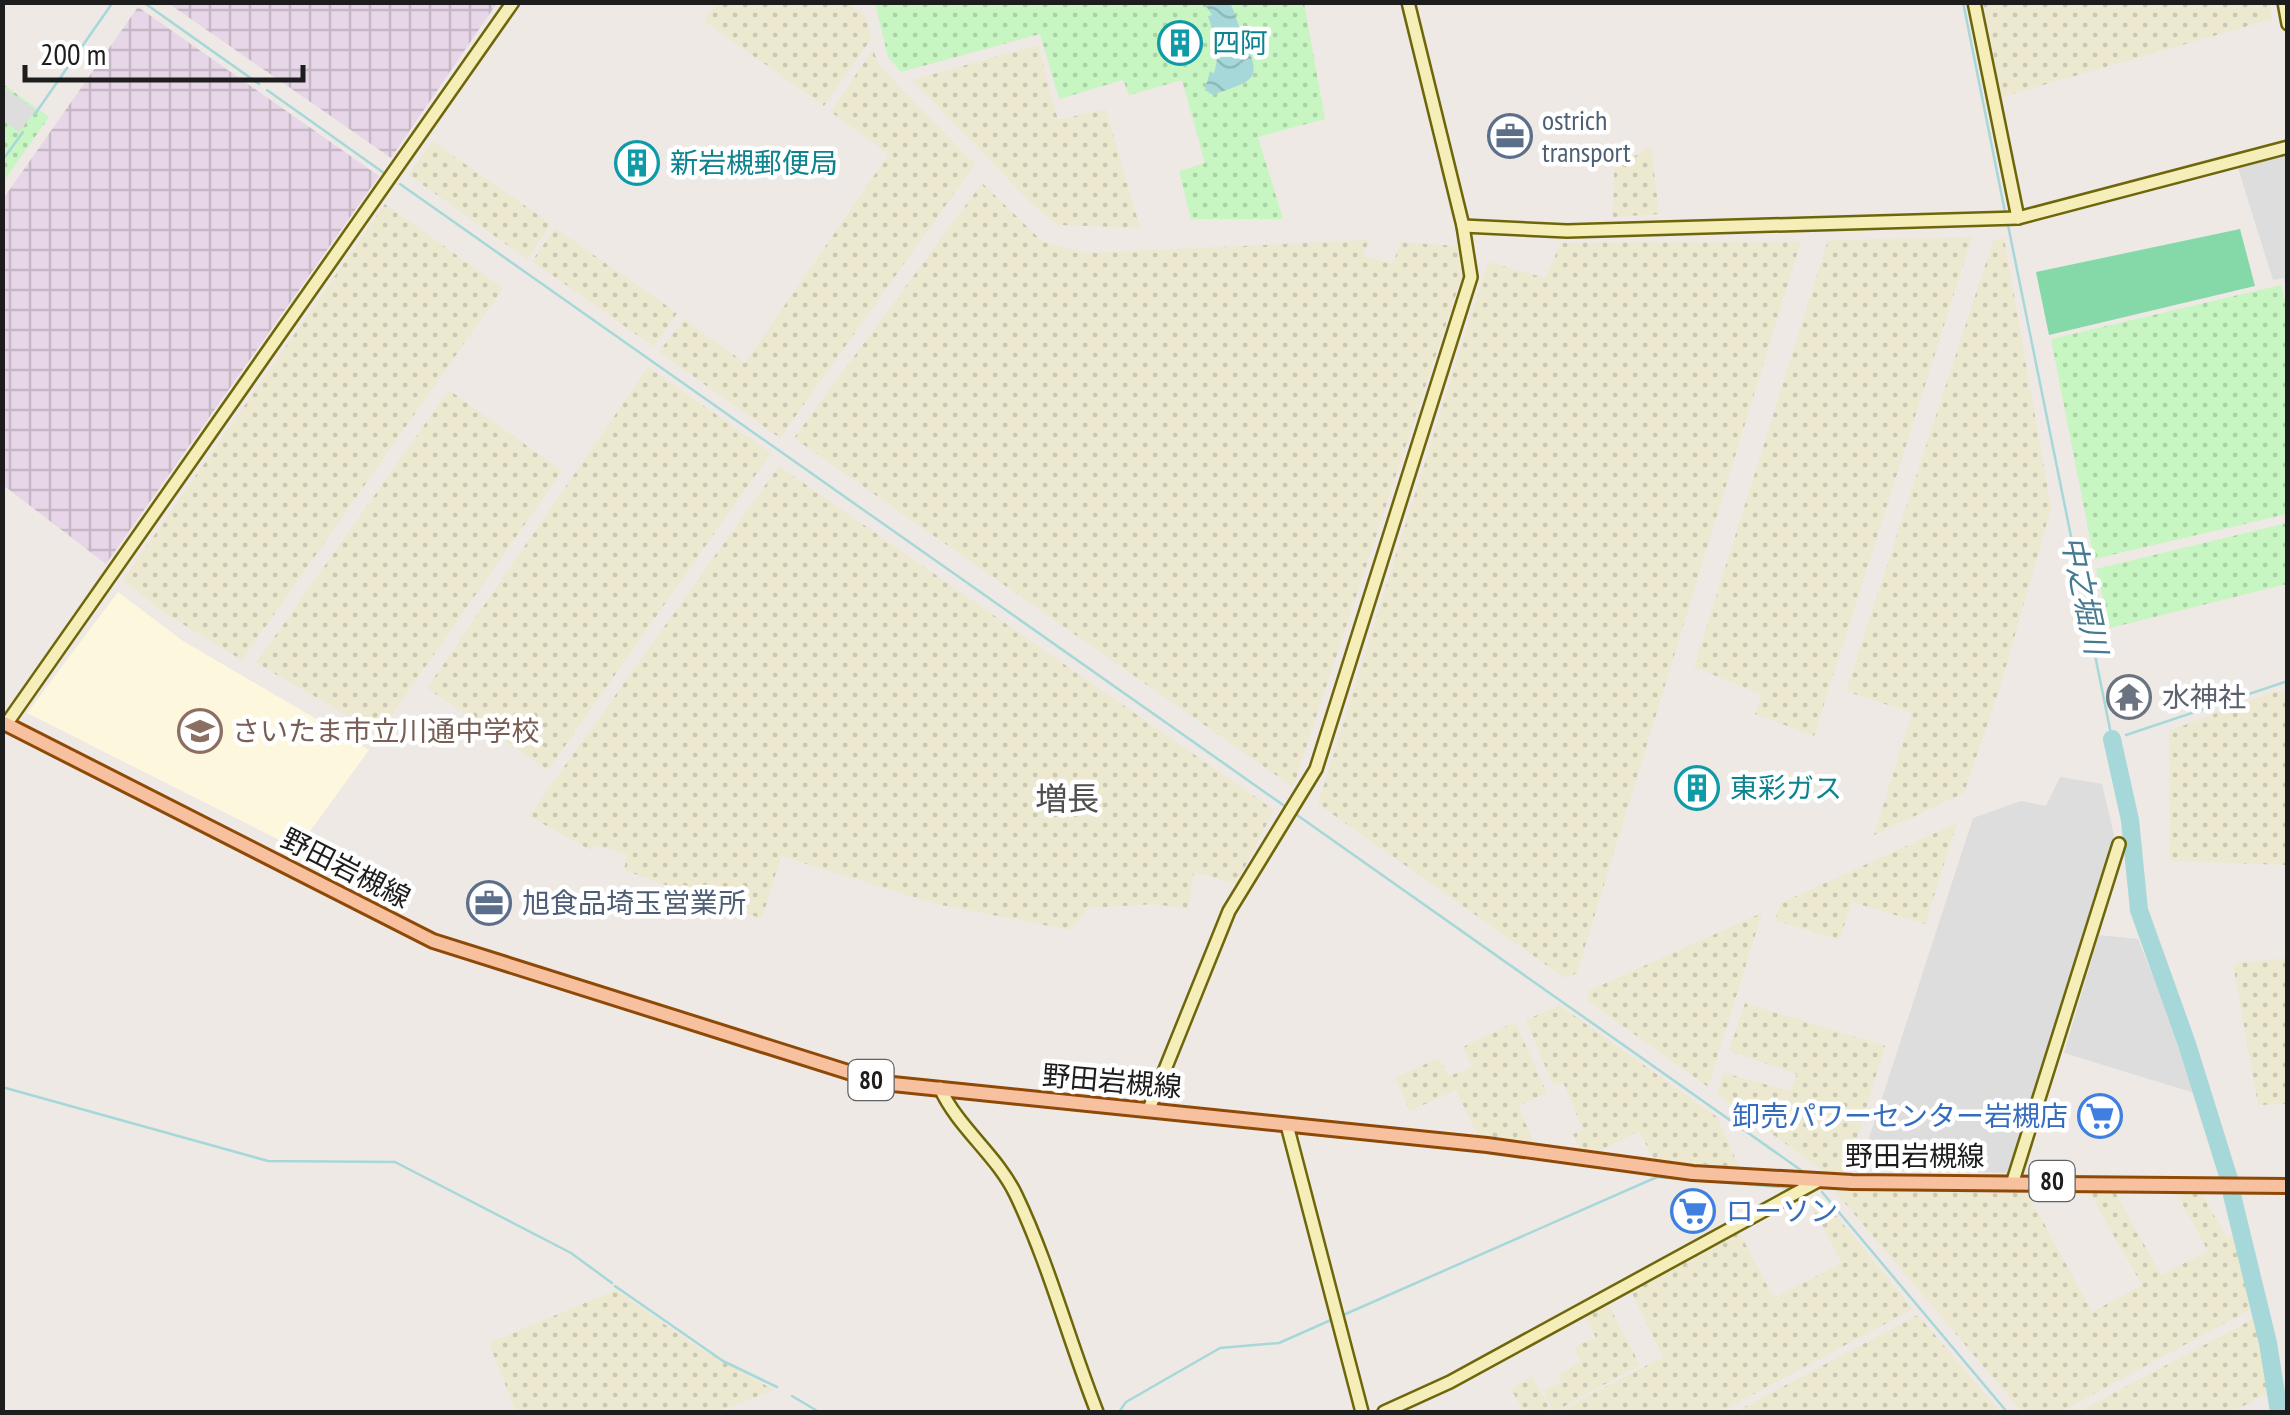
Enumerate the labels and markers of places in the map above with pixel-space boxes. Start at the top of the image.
building icon: 四阿 [1157,20,1203,66]
place label: 四阿 [1212,24,1268,61]
place label: ostrich transport [1542,101,1631,170]
office icon: ostrich transport [1487,113,1533,159]
building icon: 新岩槻郵便局 [614,140,660,186]
place label: 新岩槻郵便局 [670,144,838,181]
temple icon: 水神社 [2106,674,2152,720]
place label: 水神社 [2162,678,2246,715]
school or university icon: さいたま市立川通中学校 [177,708,223,754]
place label: さいたま市立川通中学校 [232,712,539,749]
building icon: 東彩ガス [1674,765,1720,811]
place label: 東彩ガス [1730,769,1842,806]
office icon: 旭食品埼玉営業所 [466,880,512,926]
place label: 旭食品埼玉営業所 [522,884,746,921]
supermarket icon: 卸売パワーセンター岩槻店 [2077,1093,2123,1139]
place label: 卸売パワーセンター岩槻店 [1732,1097,2068,1134]
supermarket icon: ローソン [1670,1188,1716,1234]
place label: ローソン [1726,1192,1838,1229]

